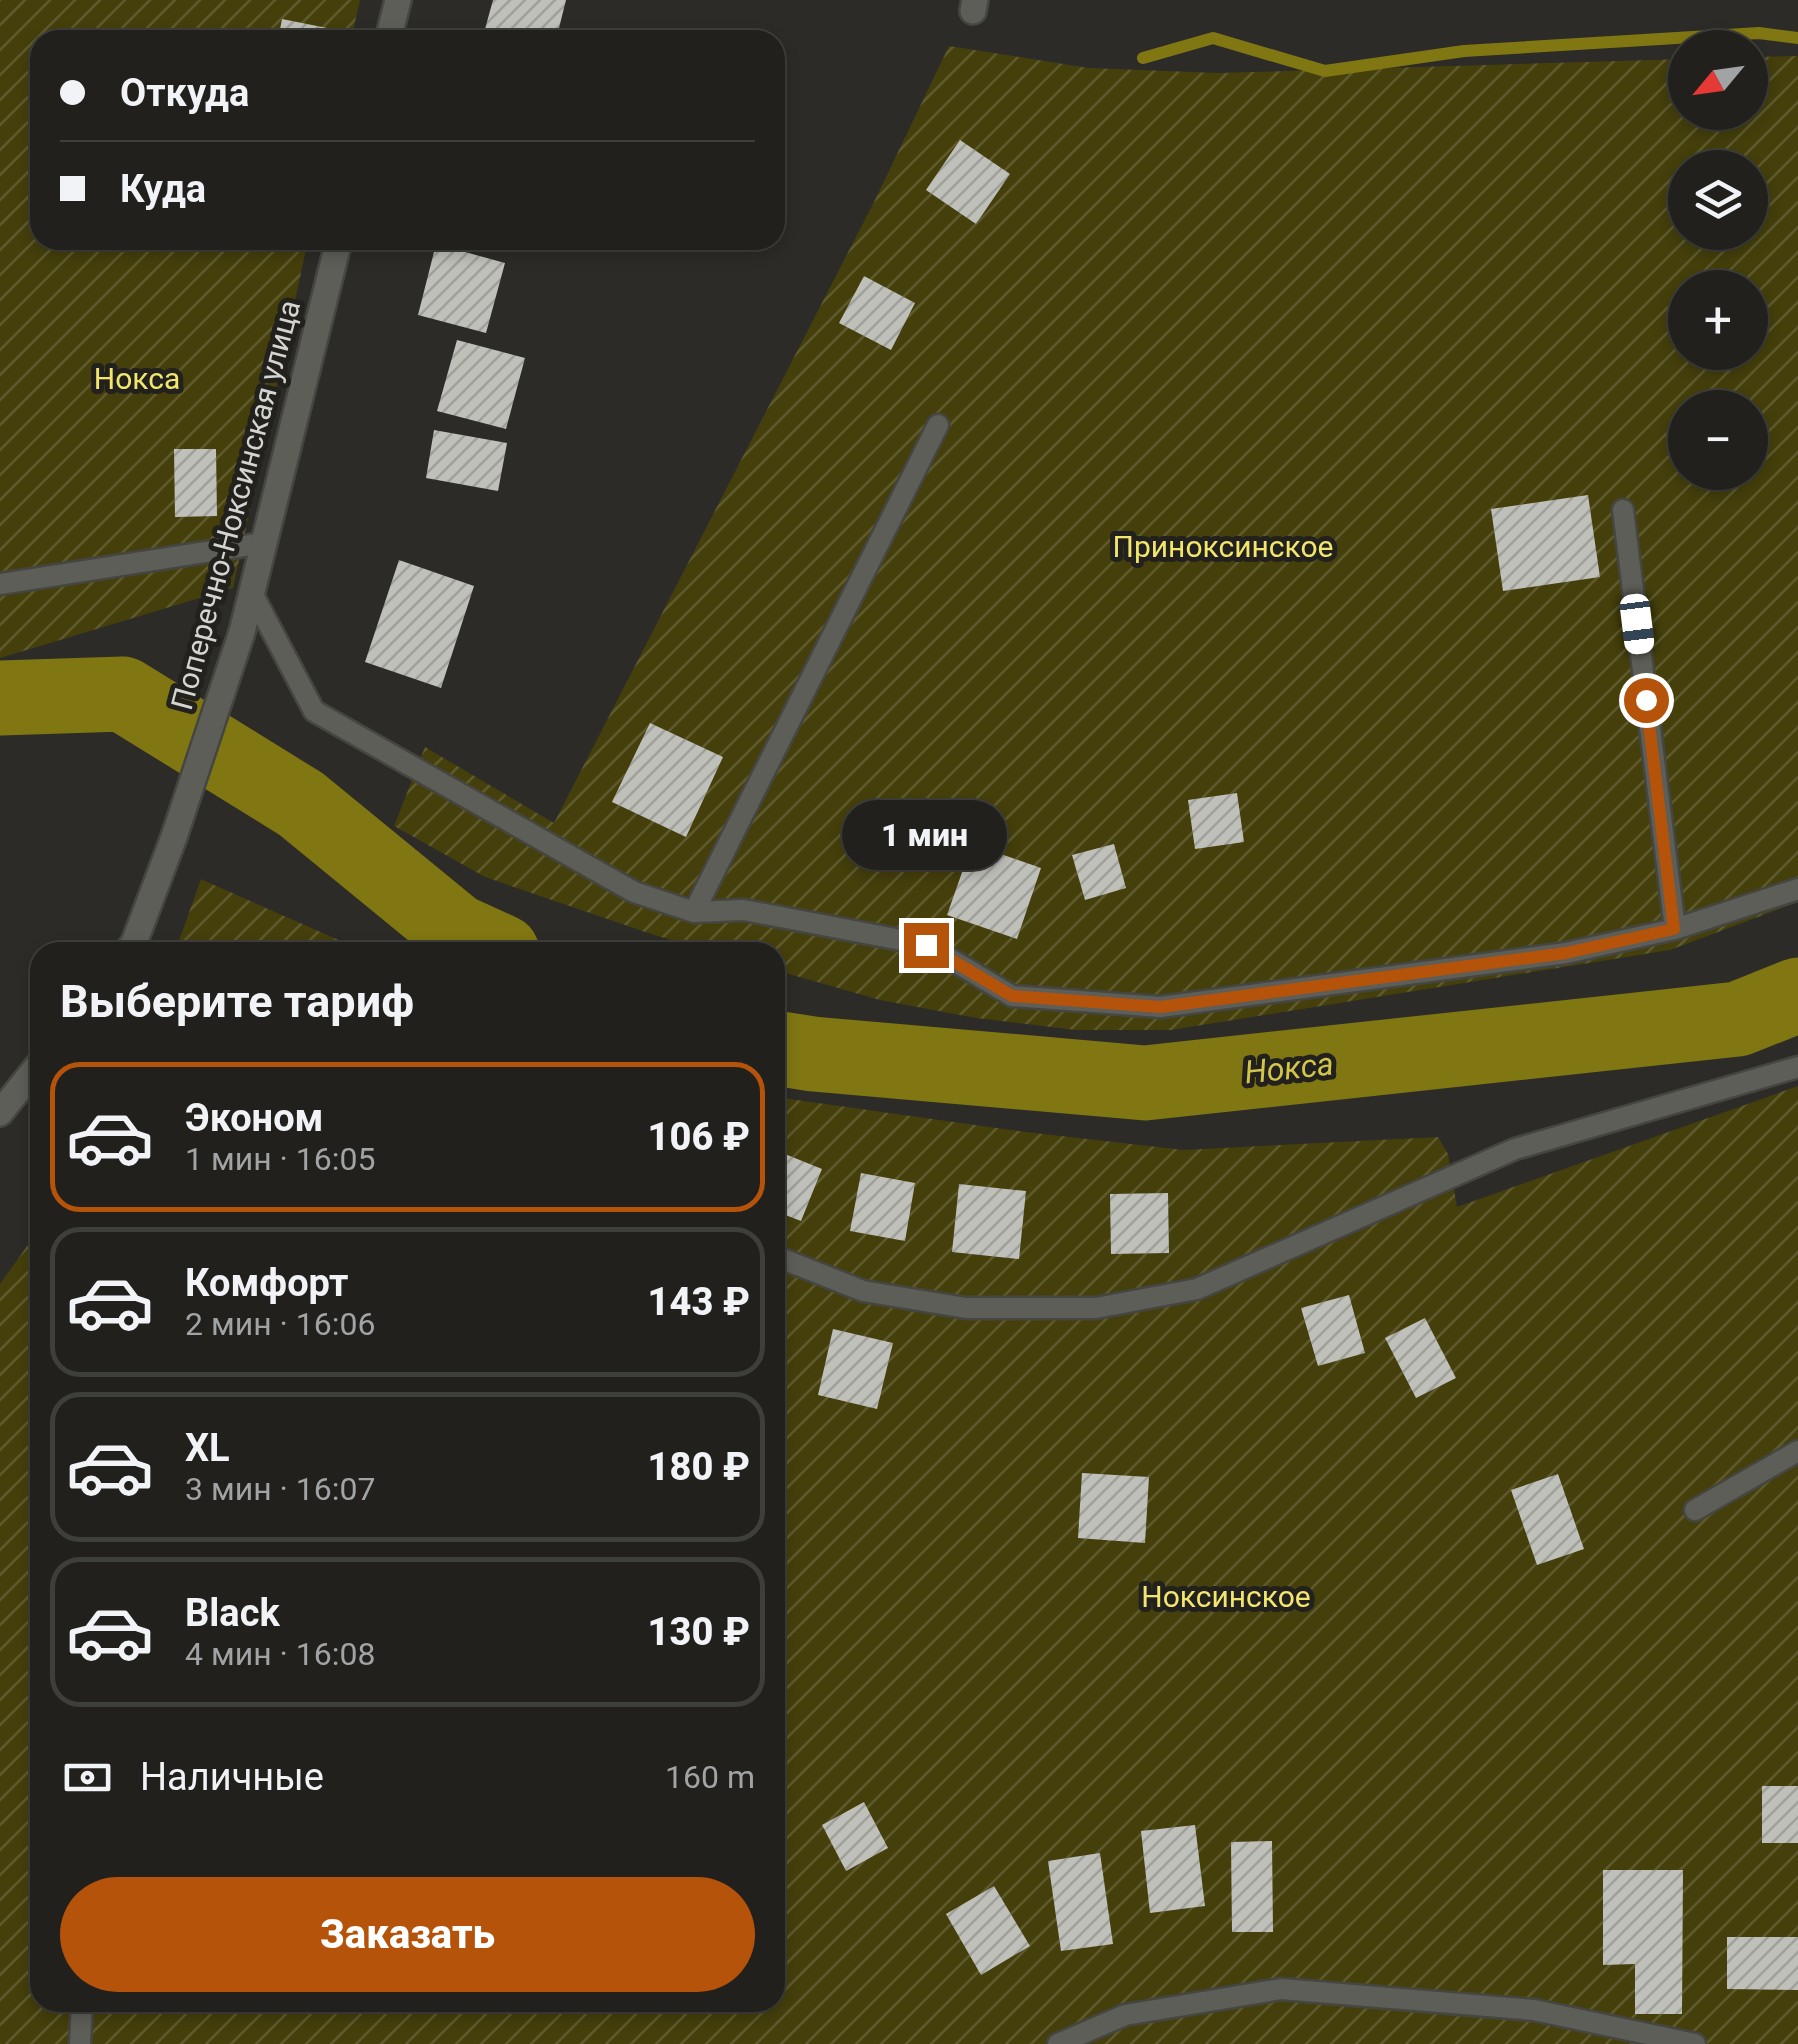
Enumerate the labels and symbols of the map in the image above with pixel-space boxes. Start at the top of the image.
north arrow [1668,30,1768,130]
street label: Поперечно-Ноксинская улица [164,296,307,714]
park label: Нокса [94,361,180,396]
park label: Приноксинское [1113,529,1333,564]
car [1618,592,1656,656]
route start [1624,678,1669,723]
callout: 1 мин [844,800,1008,870]
route end [904,923,949,968]
water label: Нокса [1243,1044,1335,1092]
park label: Ноксинское [1141,1579,1311,1614]

